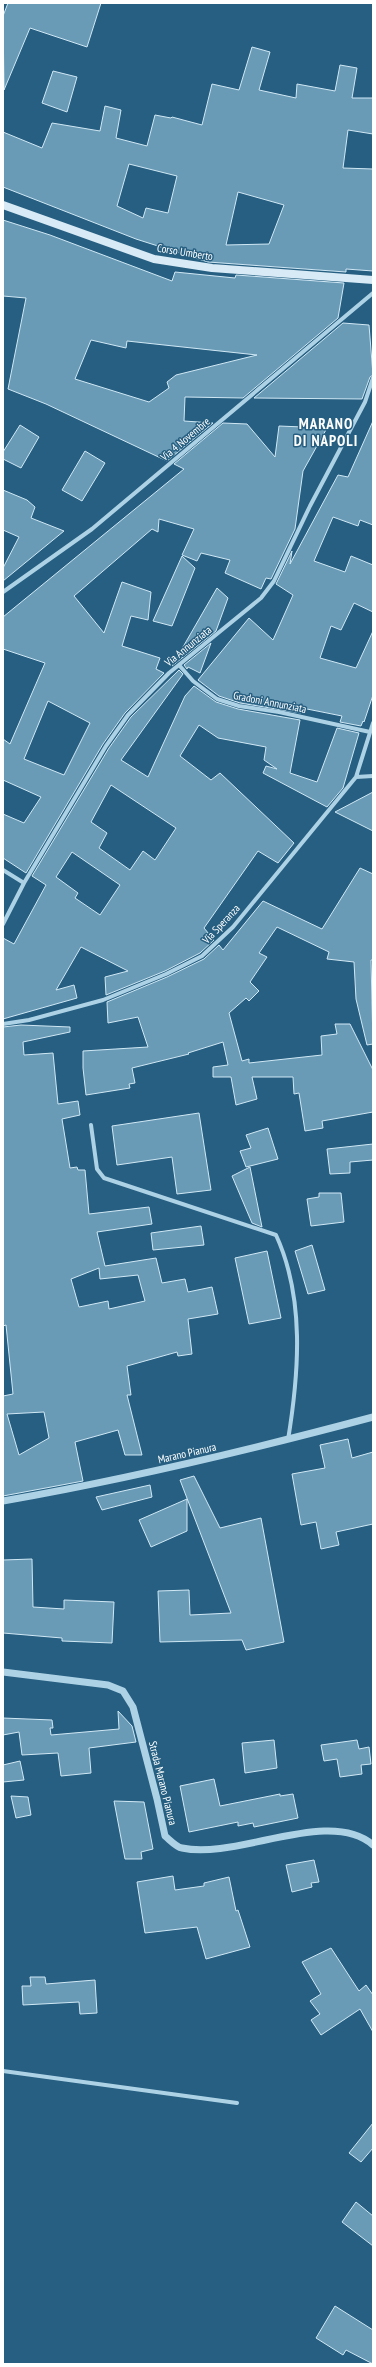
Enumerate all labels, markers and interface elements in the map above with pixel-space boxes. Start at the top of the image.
street label: Corso Umberto [156,241,214,263]
street label: Via 4 Novembre [157,414,213,464]
district label: MARANO DI NAPOLI [294,414,358,450]
street label: Via Annunziata [161,623,214,670]
street label: Gradoni Annunziata [232,688,308,716]
street label: Via Speranza [199,901,243,947]
street label: Marano Pianura [156,1439,218,1467]
street label: Strada Marano Pianura [146,1740,180,1826]

